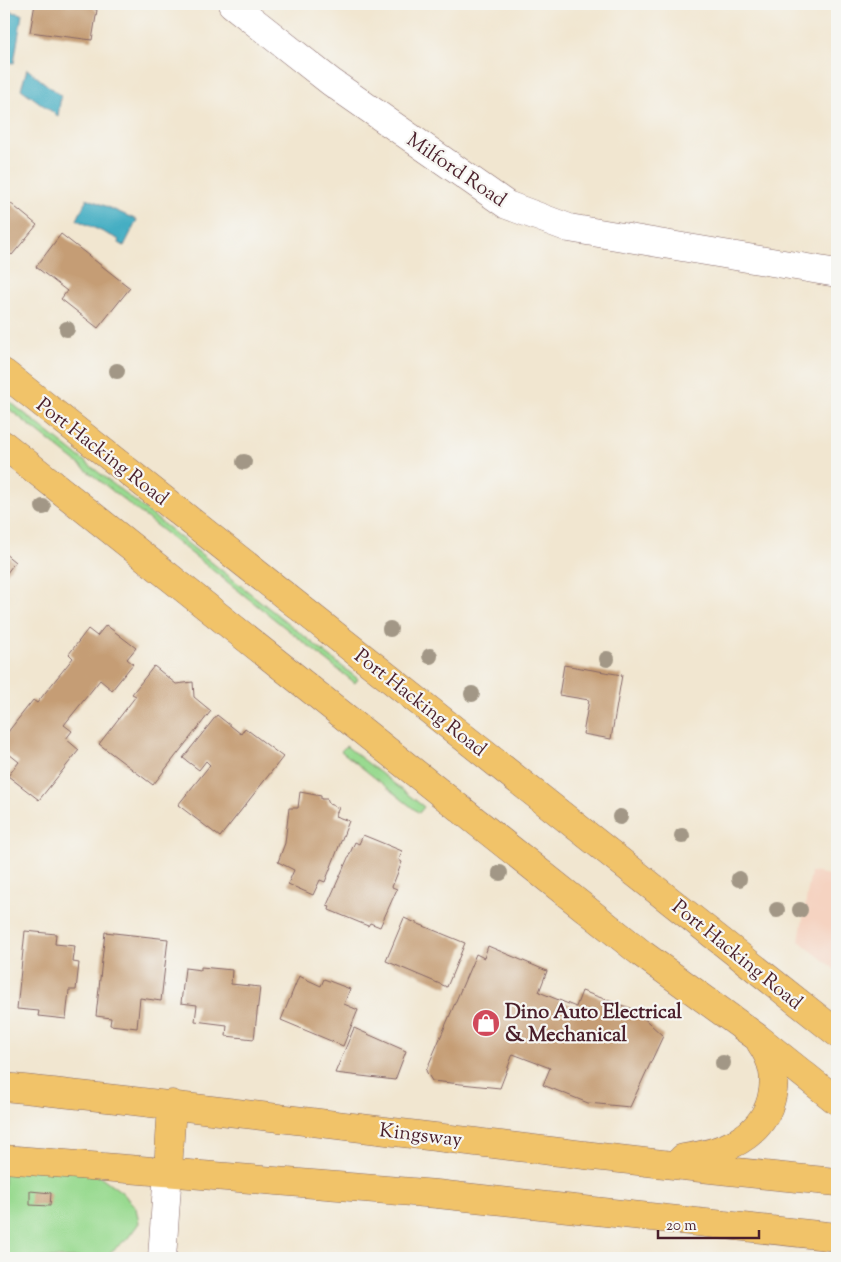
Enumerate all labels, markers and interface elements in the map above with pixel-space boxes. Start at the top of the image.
street label: Milford Road [400,127,511,215]
street label: Port Hacking Road [29,392,174,514]
street label: Port Hacking Road [347,643,492,765]
street label: Port Hacking Road [665,894,808,1018]
place label: Dino Auto Electrical & Mechanical [505,999,682,1051]
shop icon: Dino Auto Electrical & Mechanical [471,1008,501,1038]
street label: Kingsway [378,1117,464,1156]
scale bar [658,1207,760,1239]
text: 20 m [666,1216,697,1237]

